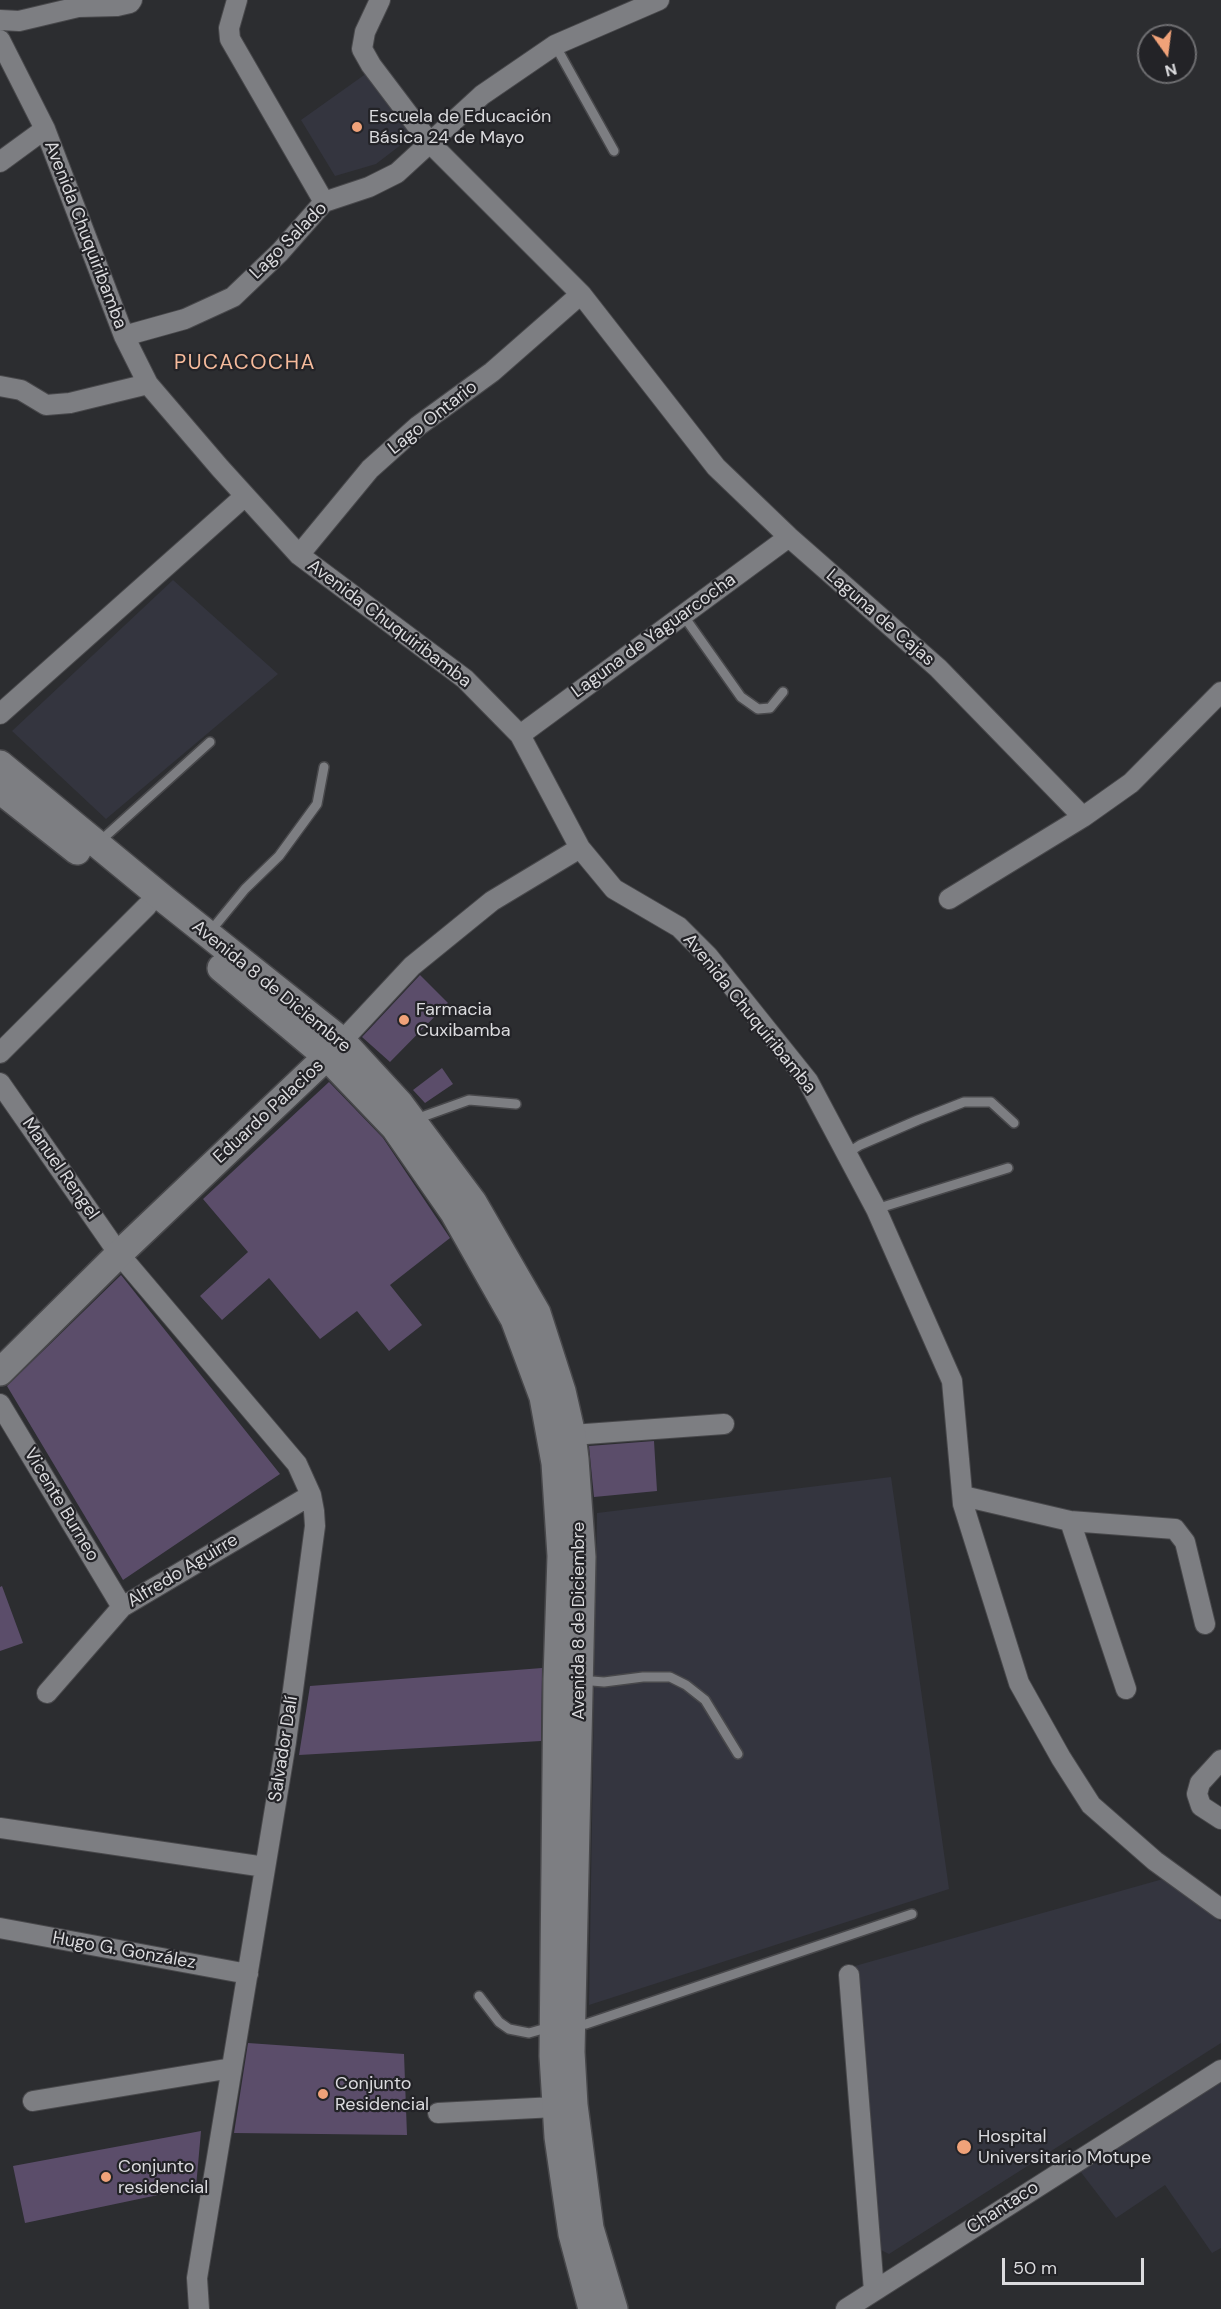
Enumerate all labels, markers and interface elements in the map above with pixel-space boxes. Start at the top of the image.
north arrow [1137,24,1197,84]
text: N [1163,58,1179,82]
place label: Escuela de Educación Básica 24 de Mayo [369,106,551,148]
marker: Escuela de Educación Básica 24 de Mayo [350,120,364,134]
street label: Avenida Chuquiribamba [39,138,131,332]
street label: Lago Salado [246,198,332,284]
district label: PUCACOCHA [174,350,316,376]
street label: Lago Ontario [384,376,482,460]
street label: Avenida Chuquiribamba [303,555,475,693]
street label: Laguna de Cajas [821,565,939,671]
street label: Laguna de Yaguarcocha [568,569,740,703]
street label: Avenida 8 de Diciembre [187,916,355,1058]
street label: Avenida Chuquiribamba [678,930,820,1098]
place label: Farmacia Cuxibamba [416,999,511,1042]
marker: Farmacia Cuxibamba [397,1013,411,1027]
street label: Eduardo Palacios [209,1055,329,1169]
street label: Manuel Rengel [17,1114,103,1224]
street label: Vicente Burneo [19,1445,103,1565]
street label: Avenida 8 de Diciembre [568,1522,590,1720]
street label: Alfredo Aguirre [124,1529,242,1613]
street label: Salvador Dalí [265,1695,303,1803]
street label: Hugo G. González [51,1928,197,1974]
place label: Conjunto Residencial [335,2073,429,2116]
marker: Conjunto Residencial [316,2087,330,2101]
place label: Hospital Universitario Motupe [978,2126,1151,2168]
marker: Hospital Universitario Motupe [955,2138,973,2156]
place label: Conjunto residencial [118,2156,208,2198]
marker: Conjunto residencial [99,2170,113,2184]
street label: Chantaco [963,2177,1043,2239]
scale bar [1005,2246,1148,2284]
text: 50 m [1013,2256,1057,2280]

